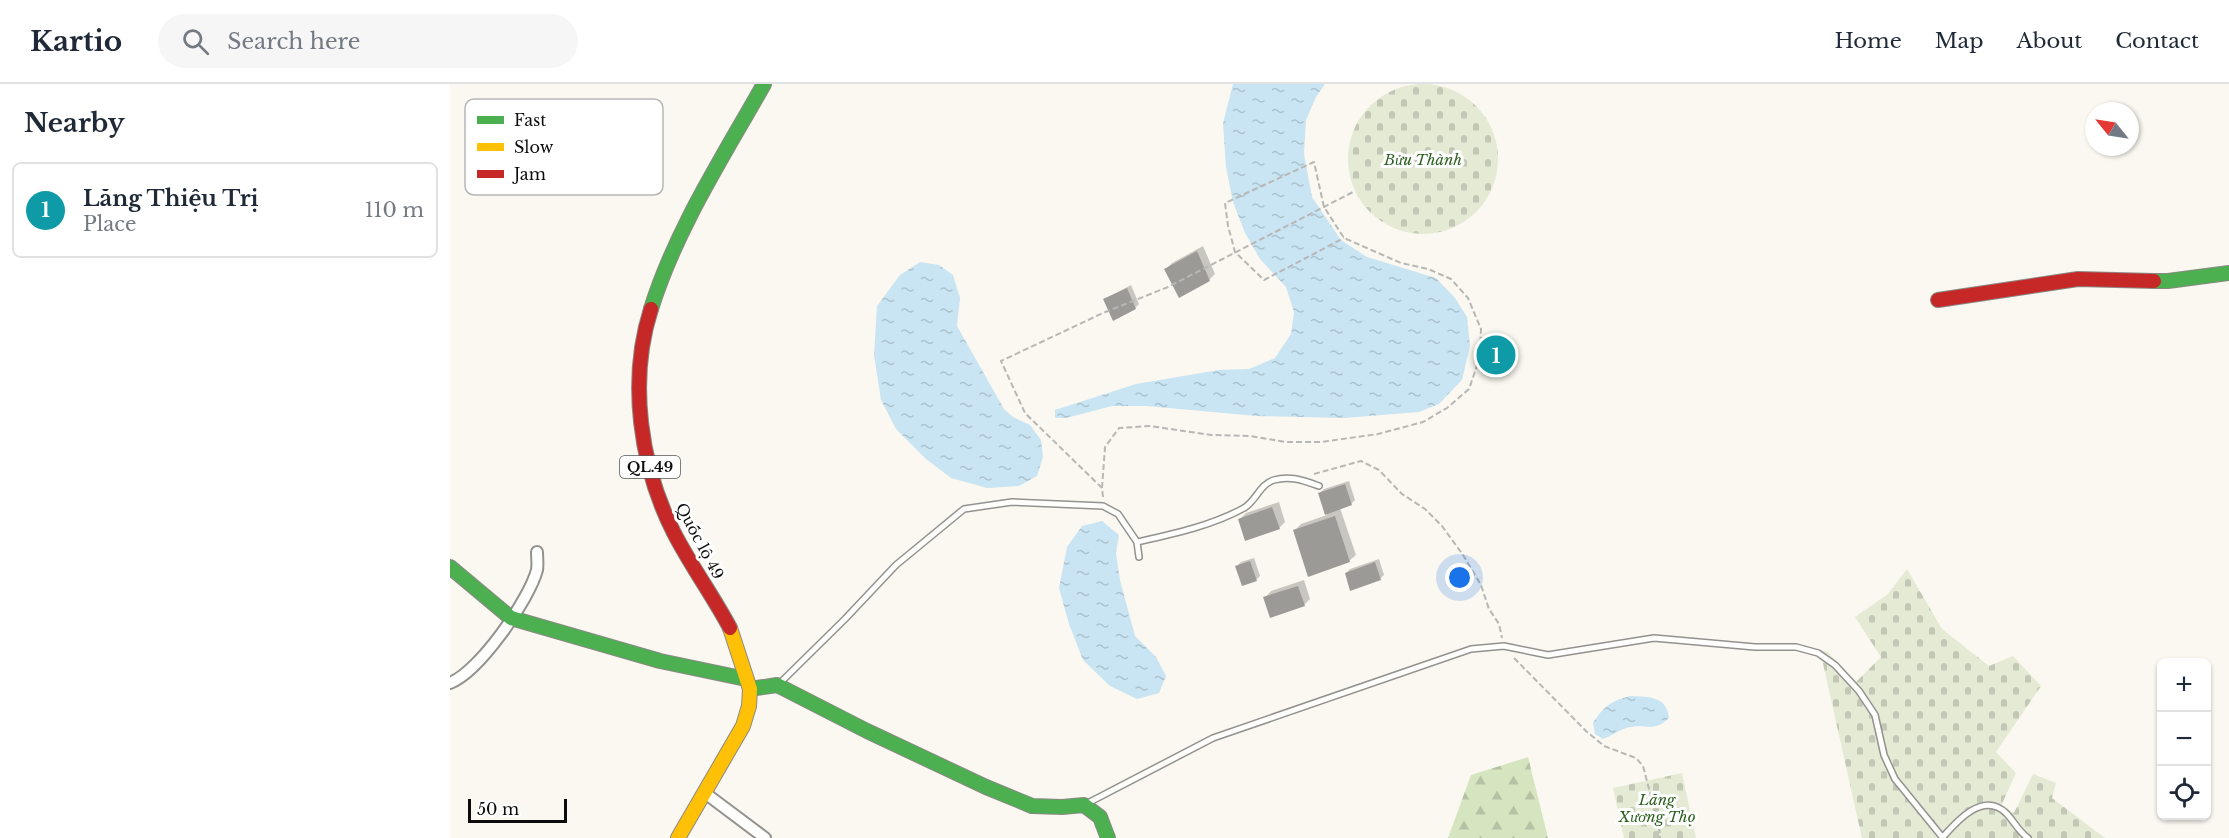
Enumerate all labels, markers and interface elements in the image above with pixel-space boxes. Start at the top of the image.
search box [158,14,578,68]
text: Kartio [30,24,122,59]
icon: search [179,25,212,58]
text: Search here [227,28,360,55]
text: Home [1835,28,1902,54]
text: Map [1935,28,1983,54]
text: About [2016,28,2082,54]
text: Contact [2115,28,2199,54]
legend [465,99,663,195]
north arrow [2085,102,2139,156]
text: Nearby [24,107,125,139]
text: Fast [514,110,546,130]
text: Slow [514,137,554,157]
park label: Bửu Thành [1383,150,1462,169]
text: Jam [512,164,546,184]
text: Lăng Thiệu Trị [83,185,259,212]
text: 1 [41,198,50,222]
text: 110 m [365,198,424,222]
text: Place [83,212,137,236]
pin: 1 [1476,332,1516,378]
road number: QL.49 [620,456,680,478]
street label: Quốc lộ 49 [672,500,728,582]
your location [1445,563,1474,592]
map controls [2157,658,2211,820]
button: + [2157,658,2211,712]
button: − [2157,712,2211,766]
button: locate [2157,766,2211,820]
park label: Lăng Xương Thọ [1617,790,1696,826]
scale bar [468,796,567,824]
text: 50 m [477,799,519,819]

